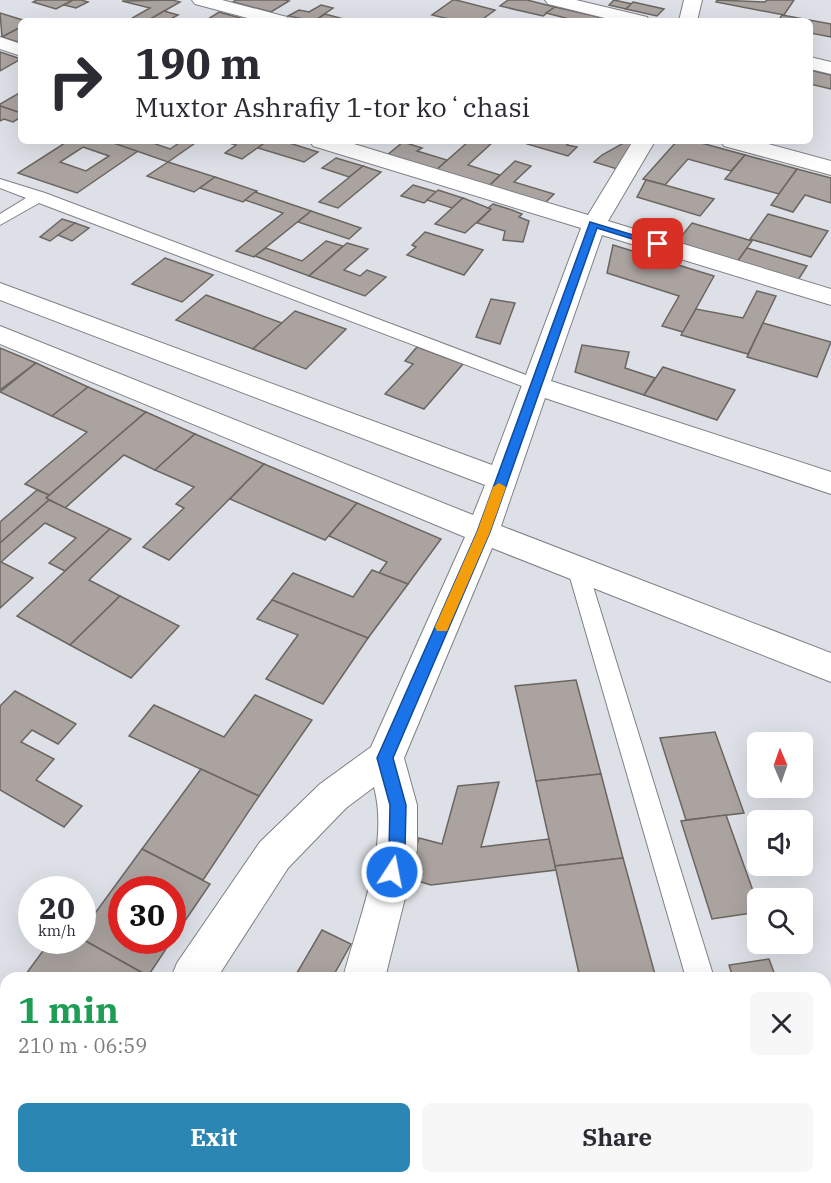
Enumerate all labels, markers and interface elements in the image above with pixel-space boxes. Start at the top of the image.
text: 190 m [135,36,261,91]
icon: right [36,42,114,120]
text: Muxtor Ashrafiy 1-tor koʻchasi [135,89,530,124]
pin [632,218,683,269]
icon: arrive [641,227,674,260]
north arrow [747,732,813,798]
map controls [747,732,813,954]
button: sound [747,810,813,876]
position arrow [360,840,424,904]
speed limit sign: 30 [108,876,186,954]
text: 20 [39,888,75,927]
button: search [747,888,813,954]
text: km/h [38,921,76,940]
text: 1 min [18,986,119,1033]
button: close [750,992,813,1055]
text: 210 m · 06:59 [18,1032,147,1059]
button: Exit [18,1103,410,1172]
button: Share [422,1103,813,1172]

